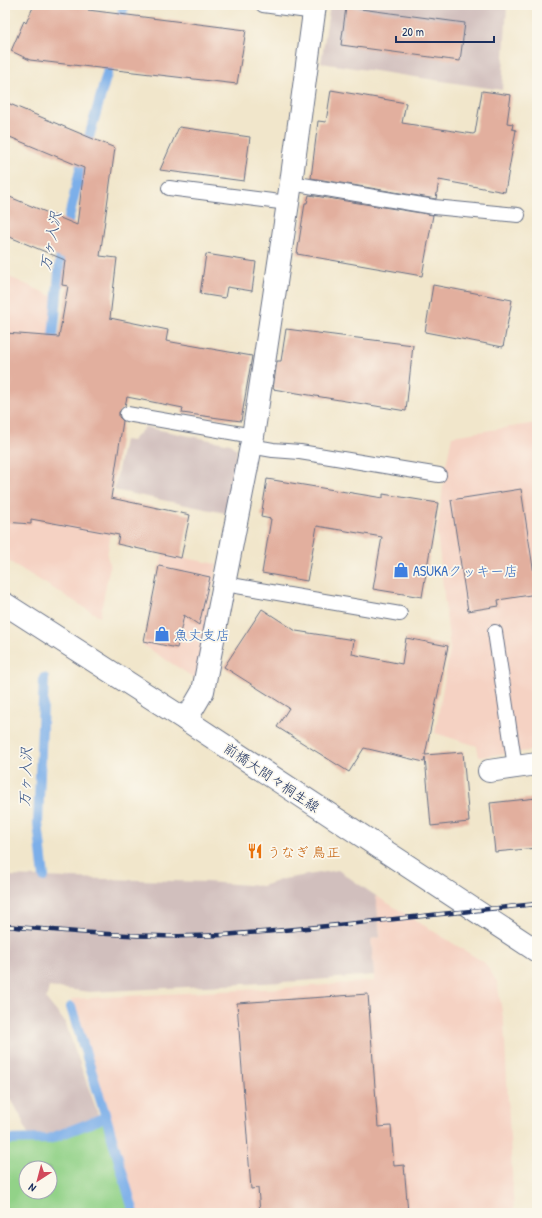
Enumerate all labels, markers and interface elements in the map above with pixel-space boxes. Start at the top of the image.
scale bar [396,18,494,44]
text: 20 m [402,23,424,40]
water label: 万ヶ入沢 [34,209,66,272]
shop icon: ASUKAクッキー店 [392,561,410,579]
place label: ASUKAクッキー店 [413,561,518,580]
shop icon: 魚丈支店 [153,625,171,643]
place label: 魚丈支店 [174,625,230,644]
street label: 前橋大間々桐生線 [220,738,324,816]
water label: 万ヶ入沢 [13,746,37,807]
restaurant icon: うなぎ 鳥正 [246,842,264,860]
place label: うなぎ 鳥正 [267,842,340,861]
north arrow [18,1160,58,1200]
text: N [26,1181,39,1195]

